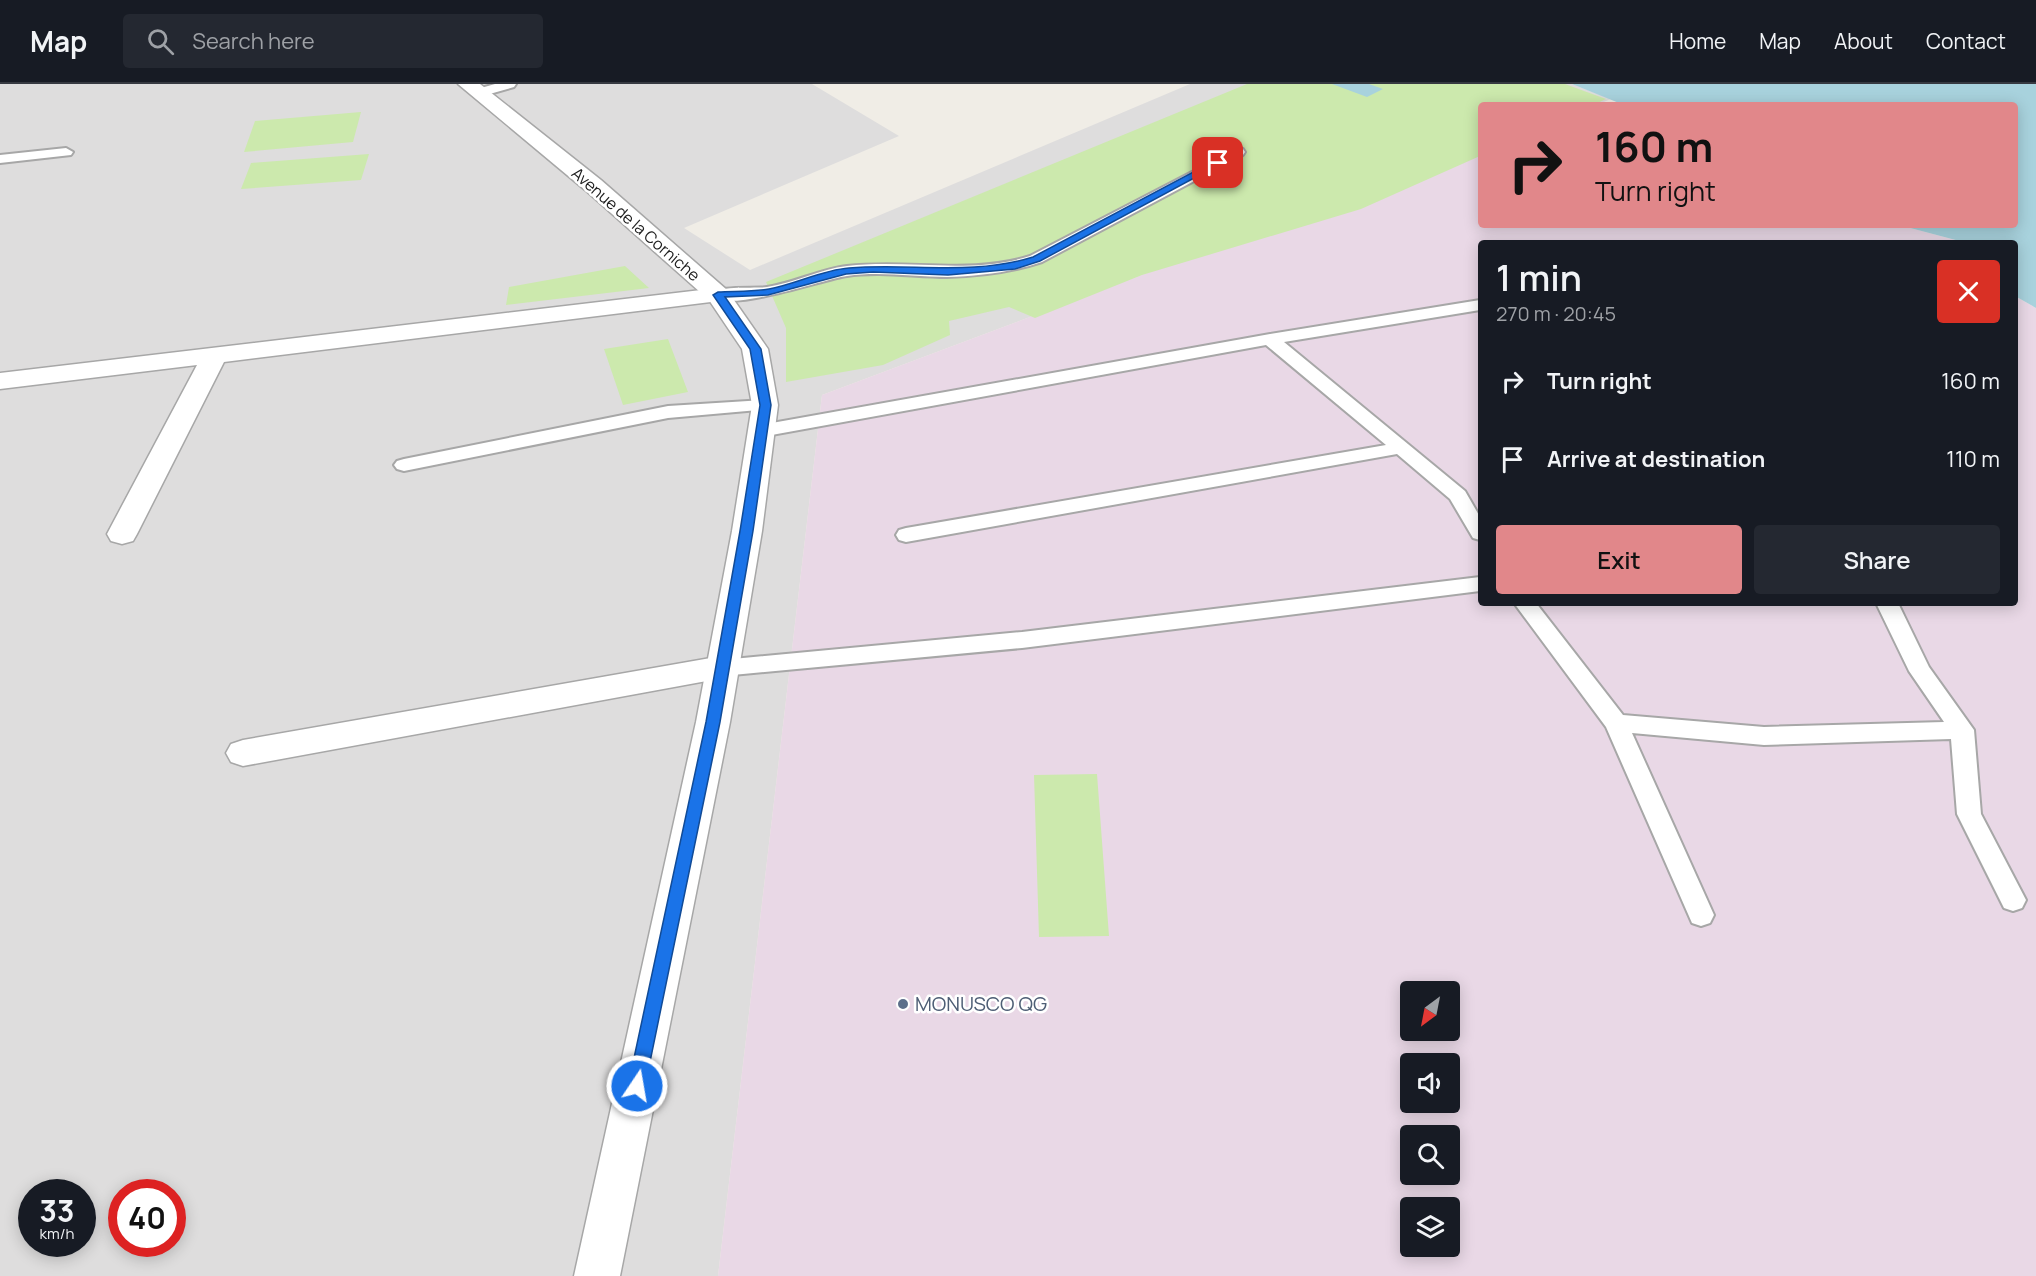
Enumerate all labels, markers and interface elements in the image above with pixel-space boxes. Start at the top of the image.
search box [123,14,543,68]
text: Map [30,22,87,60]
icon: search [144,25,177,58]
text: Search here [192,26,315,56]
text: Home [1669,27,1726,55]
text: Map [1759,27,1801,55]
text: About [1834,27,1893,55]
text: Contact [1926,27,2006,55]
text: 160 m [1595,117,1713,175]
icon: right [1496,126,1574,204]
pin [1192,137,1243,188]
icon: arrive [1201,146,1234,179]
street label: Avenue de la Corniche [567,162,705,286]
text: Turn right [1595,172,1716,209]
text: 1 min [1496,253,1582,302]
button: close [1937,260,2000,323]
text: 270 m · 20:45 [1496,300,1616,327]
icon: right [1496,365,1529,398]
text: Turn right [1547,366,1652,396]
text: 160 m [1941,366,2000,396]
icon: arrive [1496,443,1529,476]
text: Arrive at destination [1547,444,1765,474]
text: 110 m [1946,444,2000,474]
button: Exit [1496,525,1742,594]
button: Share [1754,525,2000,594]
north arrow [1400,981,1460,1041]
map controls [1400,981,1460,1257]
place label: MONUSCO QG [915,990,1047,1017]
marker: MONUSCO QG [896,997,910,1011]
button: sound [1400,1053,1460,1113]
position arrow [605,1054,669,1118]
button: search [1400,1125,1460,1185]
speed limit sign: 40 [108,1179,186,1257]
text: 33 [40,1190,74,1231]
button: layers [1400,1197,1460,1257]
text: km/h [40,1223,74,1244]

